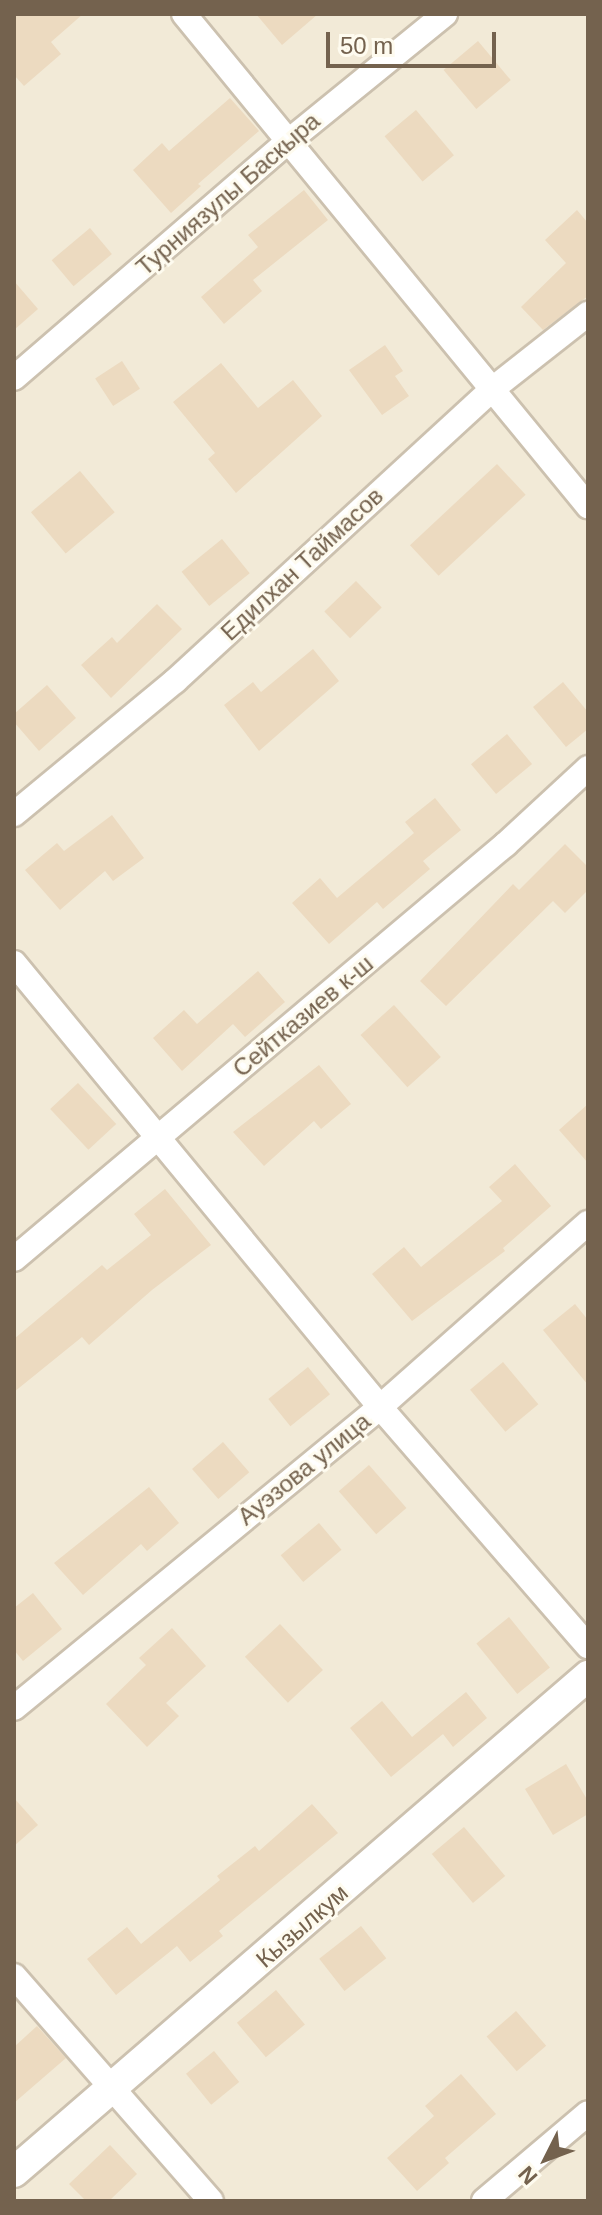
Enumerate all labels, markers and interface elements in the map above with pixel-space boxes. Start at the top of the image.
scale bar [330,16,500,66]
text: 50 m [340,32,393,59]
street label: Турниязулы Баскыра [130,106,326,282]
street label: Едилхан Таймасов [215,482,389,646]
street label: Сейтказиев к-ш [227,949,379,1083]
street label: Ауэзова улица [232,1407,376,1531]
street label: Кызылкум [250,1878,354,1974]
north arrow [506,2119,586,2199]
text: N [513,2161,542,2190]

